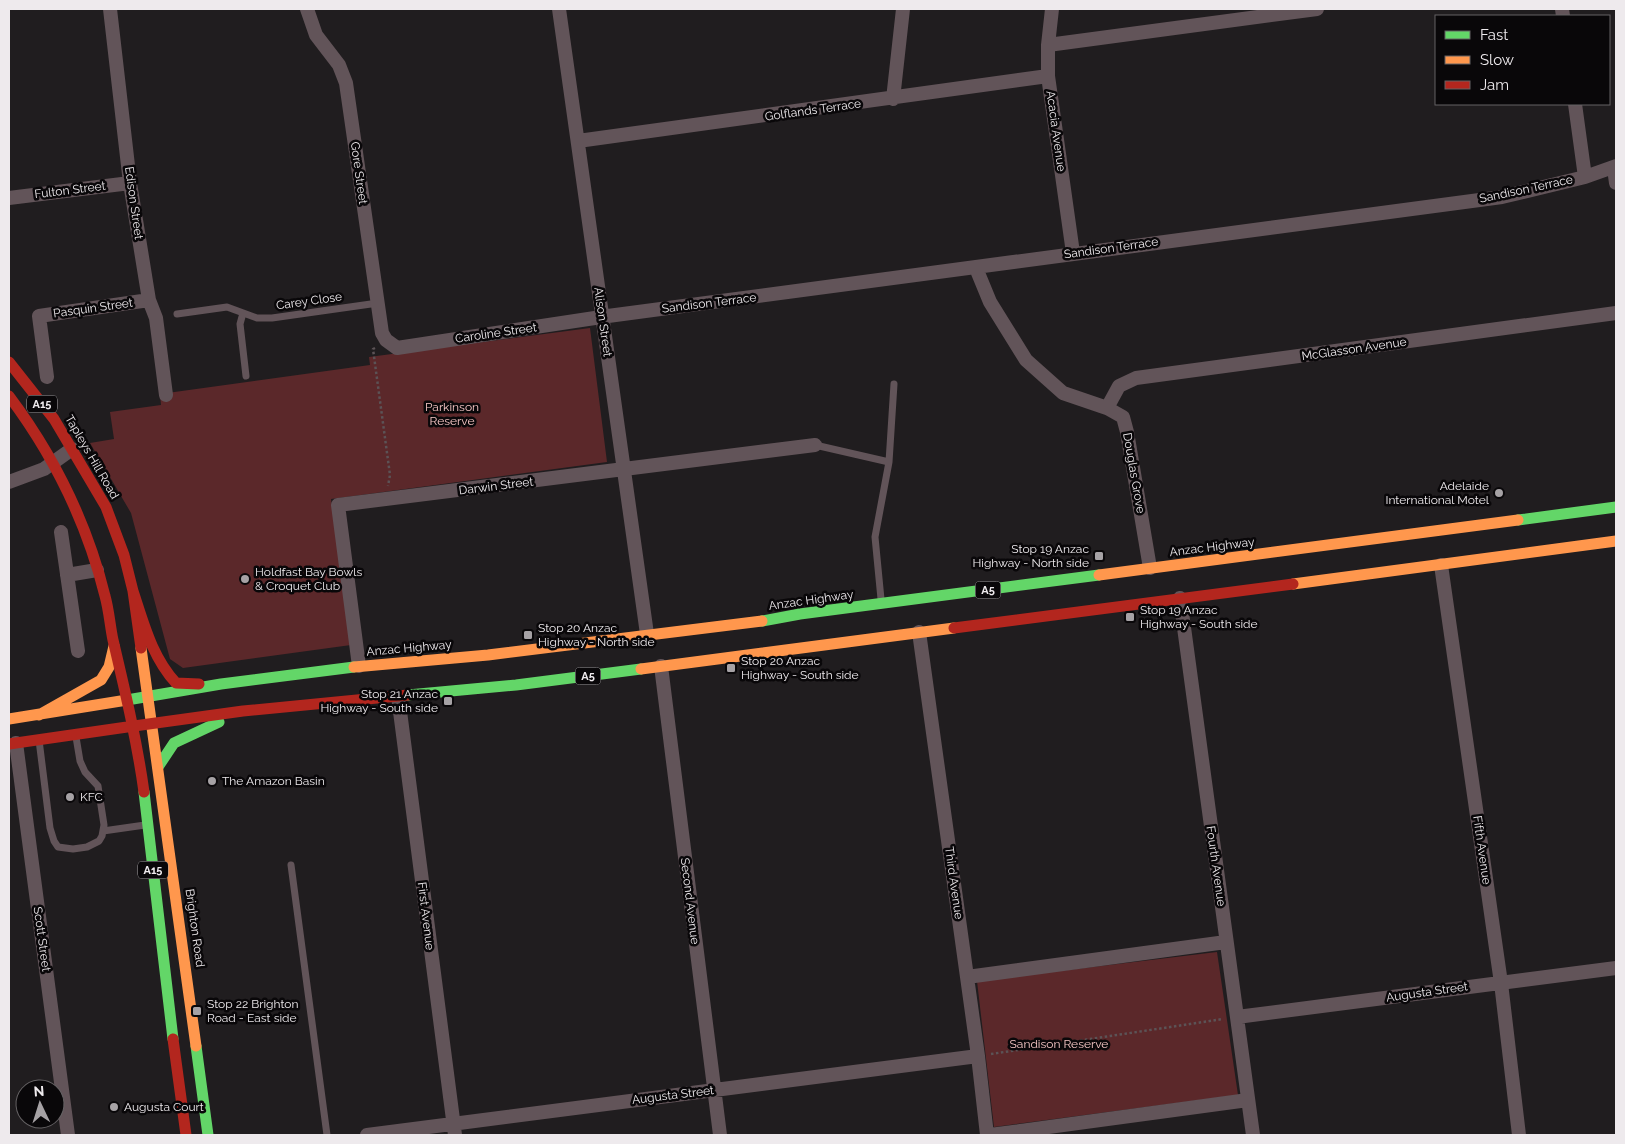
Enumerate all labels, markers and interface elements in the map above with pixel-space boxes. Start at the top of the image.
legend [1435,15,1610,105]
text: Fast [1480,26,1508,44]
text: Slow [1480,51,1514,69]
text: Jam [1480,76,1509,94]
street label: Acacia Avenue [1043,90,1069,172]
street label: Golflands Terrace [764,96,862,124]
street label: Gore Street [348,141,370,205]
street label: Edison Street [122,166,146,240]
street label: Sandison Terrace [1478,172,1574,206]
street label: Fulton Street [34,179,106,201]
street label: Sandison Terrace [1063,234,1159,262]
street label: Alison Street [591,286,615,358]
street label: Carey Close [275,289,343,313]
street label: Sandison Terrace [661,290,757,316]
street label: Pasquin Street [52,295,134,321]
street label: Caroline Street [454,320,538,346]
street label: McGlasson Avenue [1301,335,1407,363]
road number: A15 [27,396,57,412]
park label: Parkinson Reserve [425,400,479,428]
street label: Tapleys Hill Road [62,412,122,502]
street label: Douglas Grove [1120,432,1148,514]
street label: Darwin Street [458,474,534,498]
place label: Adelaide International Motel [1385,479,1490,507]
marker: Adelaide International Motel [1493,487,1505,499]
street label: Anzac Highway [1169,535,1256,559]
place label: Stop 19 Anzac Highway - North side [972,542,1089,570]
marker: Stop 19 Anzac Highway - North side [1093,550,1105,562]
place label: Holdfast Bay Bowls & Croquet Club [255,565,362,593]
marker: Holdfast Bay Bowls & Croquet Club [239,573,251,585]
road number: A5 [976,582,1000,598]
street label: Anzac Highway [768,587,855,613]
place label: Stop 19 Anzac Highway - South side [1140,603,1258,631]
marker: Stop 19 Anzac Highway - South side [1124,611,1136,623]
place label: Stop 20 Anzac Highway - North side [538,621,655,649]
marker: Stop 20 Anzac Highway - North side [522,629,534,641]
street label: Anzac Highway [366,637,453,659]
place label: Stop 20 Anzac Highway - South side [741,654,859,682]
marker: Stop 20 Anzac Highway - South side [725,662,737,674]
road number: A5 [576,668,600,684]
place label: Stop 21 Anzac Highway - South side [320,687,438,715]
marker: Stop 21 Anzac Highway - South side [442,695,454,707]
place label: The Amazon Basin [222,774,325,788]
marker: The Amazon Basin [206,775,218,787]
place label: KFC [80,790,103,804]
marker: KFC [64,791,76,803]
street label: Fifth Avenue [1470,815,1494,885]
street label: Fourth Avenue [1203,825,1229,907]
street label: Third Avenue [942,846,966,920]
street label: Second Avenue [678,857,702,945]
road number: A15 [138,862,168,878]
street label: First Avenue [415,881,437,951]
street label: Brighton Road [183,888,207,968]
street label: Scott Street [31,906,53,972]
street label: Augusta Street [1385,979,1469,1005]
place label: Stop 22 Brighton Road - East side [207,997,299,1025]
marker: Stop 22 Brighton Road - East side [191,1005,203,1017]
park label: Sandison Reserve [1010,1037,1108,1051]
north arrow [15,1079,65,1129]
text: N [33,1083,45,1099]
street label: Augusta Street [631,1083,715,1107]
place label: Augusta Court [124,1100,204,1114]
marker: Augusta Court [108,1101,120,1113]

